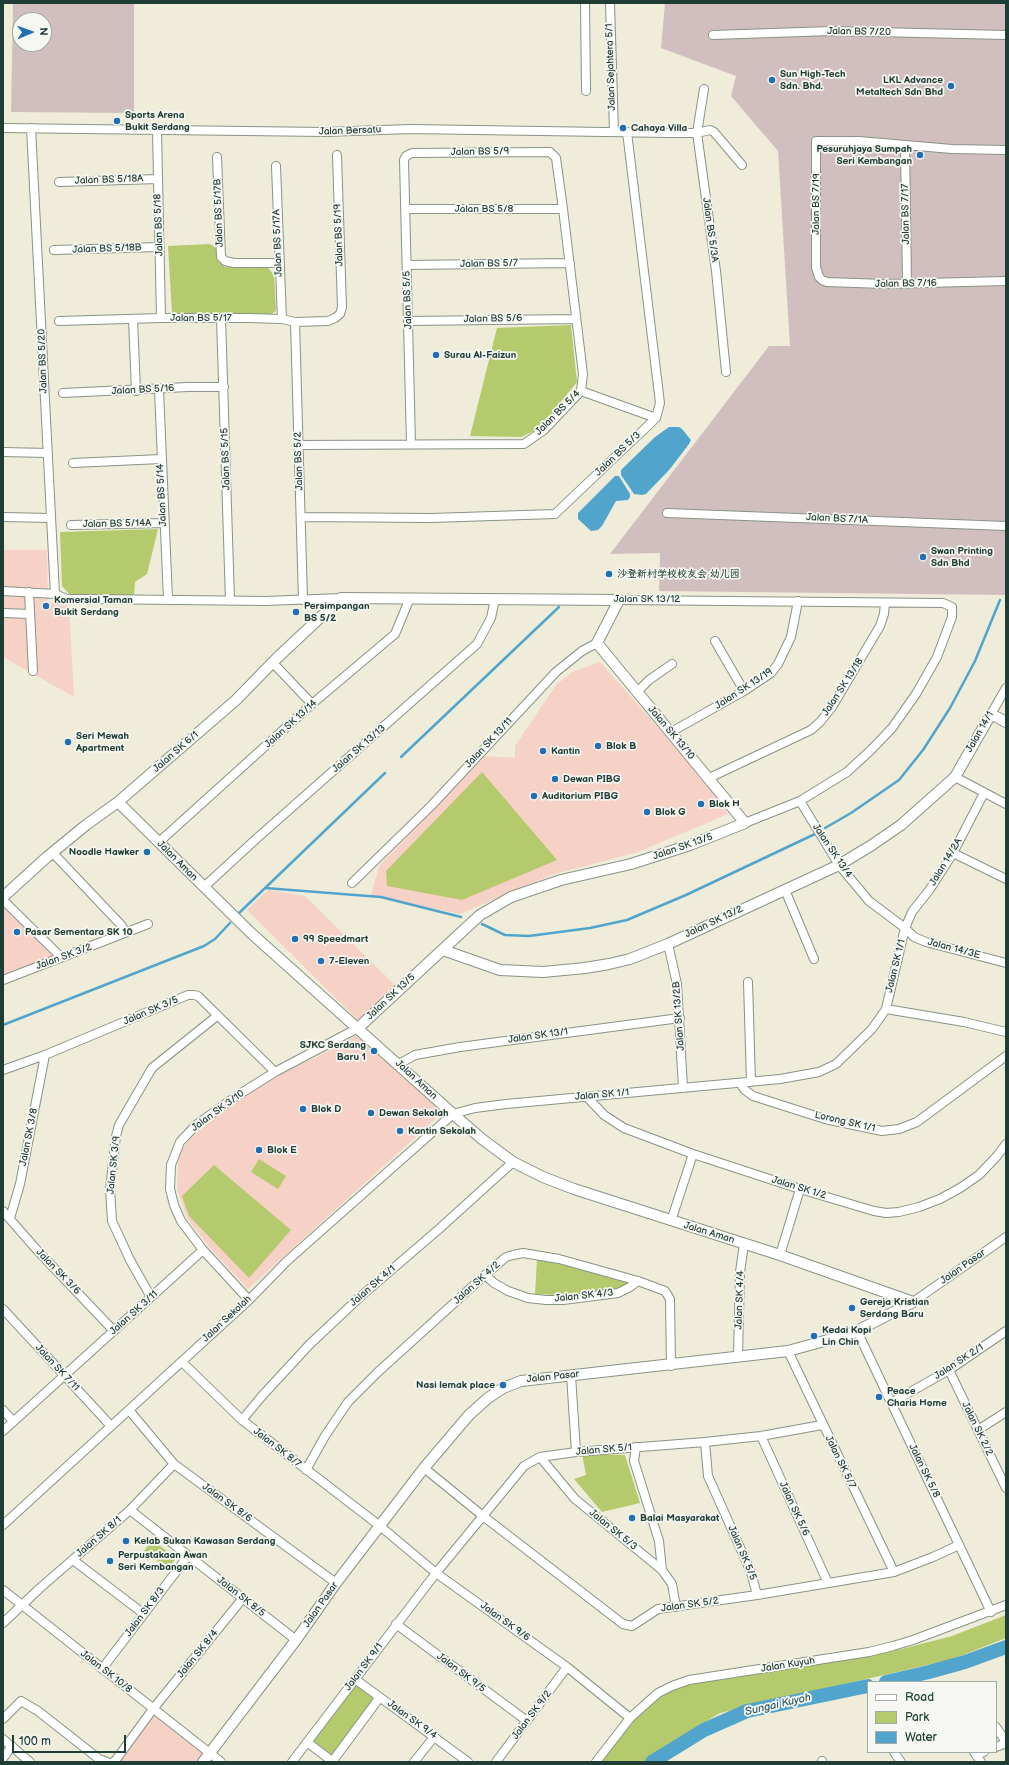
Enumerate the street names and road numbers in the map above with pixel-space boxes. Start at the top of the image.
street label: Jalan Sejahtera 5/1 [603,23,619,111]
street label: Jalan BS 7/20 [827,25,891,39]
street label: Jalan Bersatu [319,124,381,138]
street label: Jalan BS 5/9 [451,145,509,159]
street label: Jalan BS 5/18A [75,173,143,187]
street label: Jalan BS 7/19 [810,173,822,235]
street label: Jalan BS 5/17B [212,179,226,247]
street label: Jalan BS 7/17 [899,184,913,244]
street label: Jalan BS 5/18 [152,194,166,256]
street label: Jalan BS 5/3A [700,197,720,263]
street label: Jalan BS 5/8 [455,203,513,215]
street label: Jalan BS 5/19 [332,204,346,266]
street label: Jalan BS 5/17A [271,209,285,277]
street label: Jalan BS 5/18B [72,242,142,256]
street label: Jalan BS 5/7 [460,257,518,271]
street label: Jalan BS 5/5 [401,271,415,329]
street label: Jalan BS 7/16 [875,277,937,291]
street label: Jalan BS 5/17 [170,312,232,324]
street label: Jalan BS 5/6 [463,312,523,326]
street label: Jalan BS 5/20 [36,329,50,393]
street label: Jalan BS 5/16 [111,382,175,398]
street label: Jalan BS 5/4 [533,388,583,438]
street label: Jalan BS 5/15 [219,428,233,490]
street label: Jalan BS 5/3 [593,429,643,479]
street label: Jalan BS 5/2 [292,432,306,490]
street label: Jalan BS 5/14 [154,463,170,527]
street label: Jalan BS 7/1A [806,511,868,527]
street label: Jalan BS 5/14A [83,517,151,531]
street label: Jalan SK 13/12 [614,593,680,605]
street label: Jalan SK 13/18 [820,656,866,718]
street label: Jalan SK 13/19 [713,666,775,712]
street label: Jalan SK 13/14 [262,697,320,751]
street label: Jalan SK 13/10 [645,704,697,762]
street label: Jalan 14/1 [964,709,996,755]
street label: Jalan SK 13/11 [463,715,515,771]
street label: Jalan SK 13/13 [330,723,388,775]
street label: Jalan SK 6/1 [151,729,201,775]
street label: Jalan SK 13/4 [810,822,854,880]
street label: Jalan SK 13/5 [652,831,714,863]
street label: Jalan 14/2A [927,836,965,888]
street label: Jalan Aman [154,838,200,884]
street label: Jalan SK 13/2 [683,903,745,941]
street label: Jalan 14/3E [926,936,982,962]
street label: Jalan SK 1/1 [884,938,908,994]
street label: Jalan SK 3/2 [34,941,94,973]
street label: Jalan SK 13/5 [364,971,418,1023]
street label: Jalan SK 13/2B [671,981,687,1051]
street label: Jalan SK 3/5 [122,994,180,1028]
street label: Jalan SK 13/1 [507,1026,569,1046]
street label: Jalan Aman [393,1058,439,1102]
street label: Jalan SK 1/1 [574,1087,630,1103]
street label: Jalan SK 3/10 [189,1088,247,1134]
street label: Jalan SK 3/8 [18,1107,40,1167]
street label: Lorong SK 1/1 [814,1109,876,1135]
street label: Jalan SK 3/9 [105,1135,123,1195]
street label: Jalan SK 1/2 [770,1174,828,1202]
street label: Jalan Aman [682,1220,736,1246]
street label: Jalan SK 3/6 [33,1247,83,1297]
street label: Jalan Pasar [938,1247,988,1287]
street label: Jalan SK 4/2 [451,1259,503,1307]
street label: Jalan SK 4/1 [348,1263,398,1309]
street label: Jalan SK 4/4 [733,1270,747,1330]
street label: Jalan SK 4/3 [554,1287,614,1305]
street label: Jalan SK 3/11 [108,1288,160,1338]
street label: Jalan Sekolah [200,1293,254,1345]
street label: Jalan SK 7/11 [32,1342,82,1394]
street label: Jalan SK 2/1 [932,1342,986,1382]
street label: Jalan Pasar [526,1368,580,1386]
street label: Jalan SK 2/2 [959,1400,995,1458]
street label: Jalan SK 8/7 [251,1426,303,1470]
street label: Jalan SK 5/7 [822,1434,858,1490]
street label: Jalan SK 5/1 [576,1442,632,1458]
street label: Jalan SK 5/8 [906,1442,942,1500]
street label: Jalan SK 5/6 [776,1480,812,1538]
street label: Jalan SK 8/6 [200,1481,254,1525]
street label: Jalan SK 5/3 [587,1507,639,1553]
street label: Jalan SK 8/1 [74,1514,124,1560]
street label: Jalan SK 5/5 [725,1524,759,1582]
street label: Jalan SK 8/5 [214,1574,268,1620]
street label: Jalan Pasar [301,1580,341,1630]
street label: Jalan SK 8/3 [123,1585,167,1639]
street label: Jalan SK 5/2 [660,1595,720,1615]
street label: Jalan SK 9/6 [478,1600,532,1644]
street label: Jalan SK 8/4 [175,1627,221,1681]
street label: Jalan SK 9/1 [342,1641,386,1693]
street label: Jalan SK 10/8 [78,1648,134,1696]
street label: Jalan SK 9/5 [434,1651,488,1695]
street label: Jalan Kuyuh [760,1655,816,1675]
street label: Jalan SK 9/2 [510,1688,554,1742]
street label: Jalan SK 9/4 [385,1698,439,1742]

